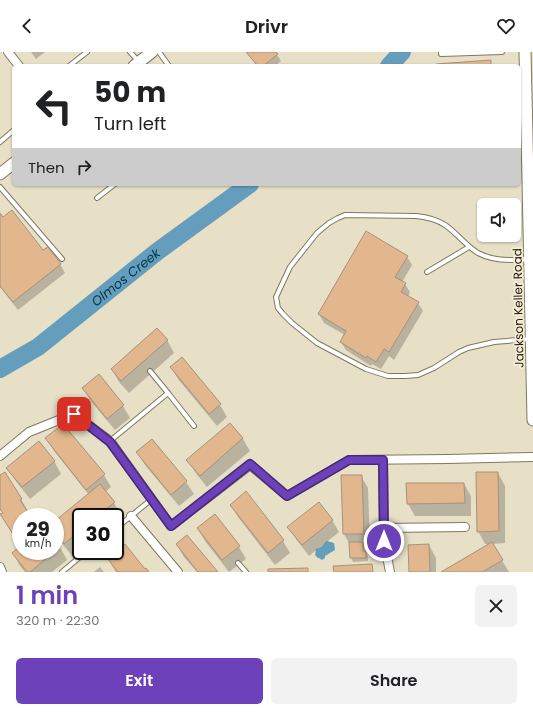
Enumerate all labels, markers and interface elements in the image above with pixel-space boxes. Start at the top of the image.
text: Drivr [245,14,288,39]
icon: back [16,15,38,37]
icon: heart [495,15,517,37]
text: 50 m [94,73,166,112]
icon: left [28,80,80,132]
text: Turn left [94,111,166,136]
icon: right [73,156,95,178]
text: Then [28,157,65,178]
map controls [477,198,521,242]
button: sound [477,198,521,242]
water label: Olmos Creek [87,243,165,310]
street label: Jackson Keller Road [508,248,528,368]
pin [57,397,91,431]
icon: arrive [63,403,85,425]
speed limit sign: 30 [72,508,124,560]
text: 29 [26,515,50,543]
position arrow [363,520,405,562]
text: km/h [25,536,51,551]
text: 1 min [16,579,78,612]
button: close [475,585,517,627]
text: 320 m · 22:30 [16,611,99,630]
button: Exit [16,658,263,704]
button: Share [271,658,517,704]

